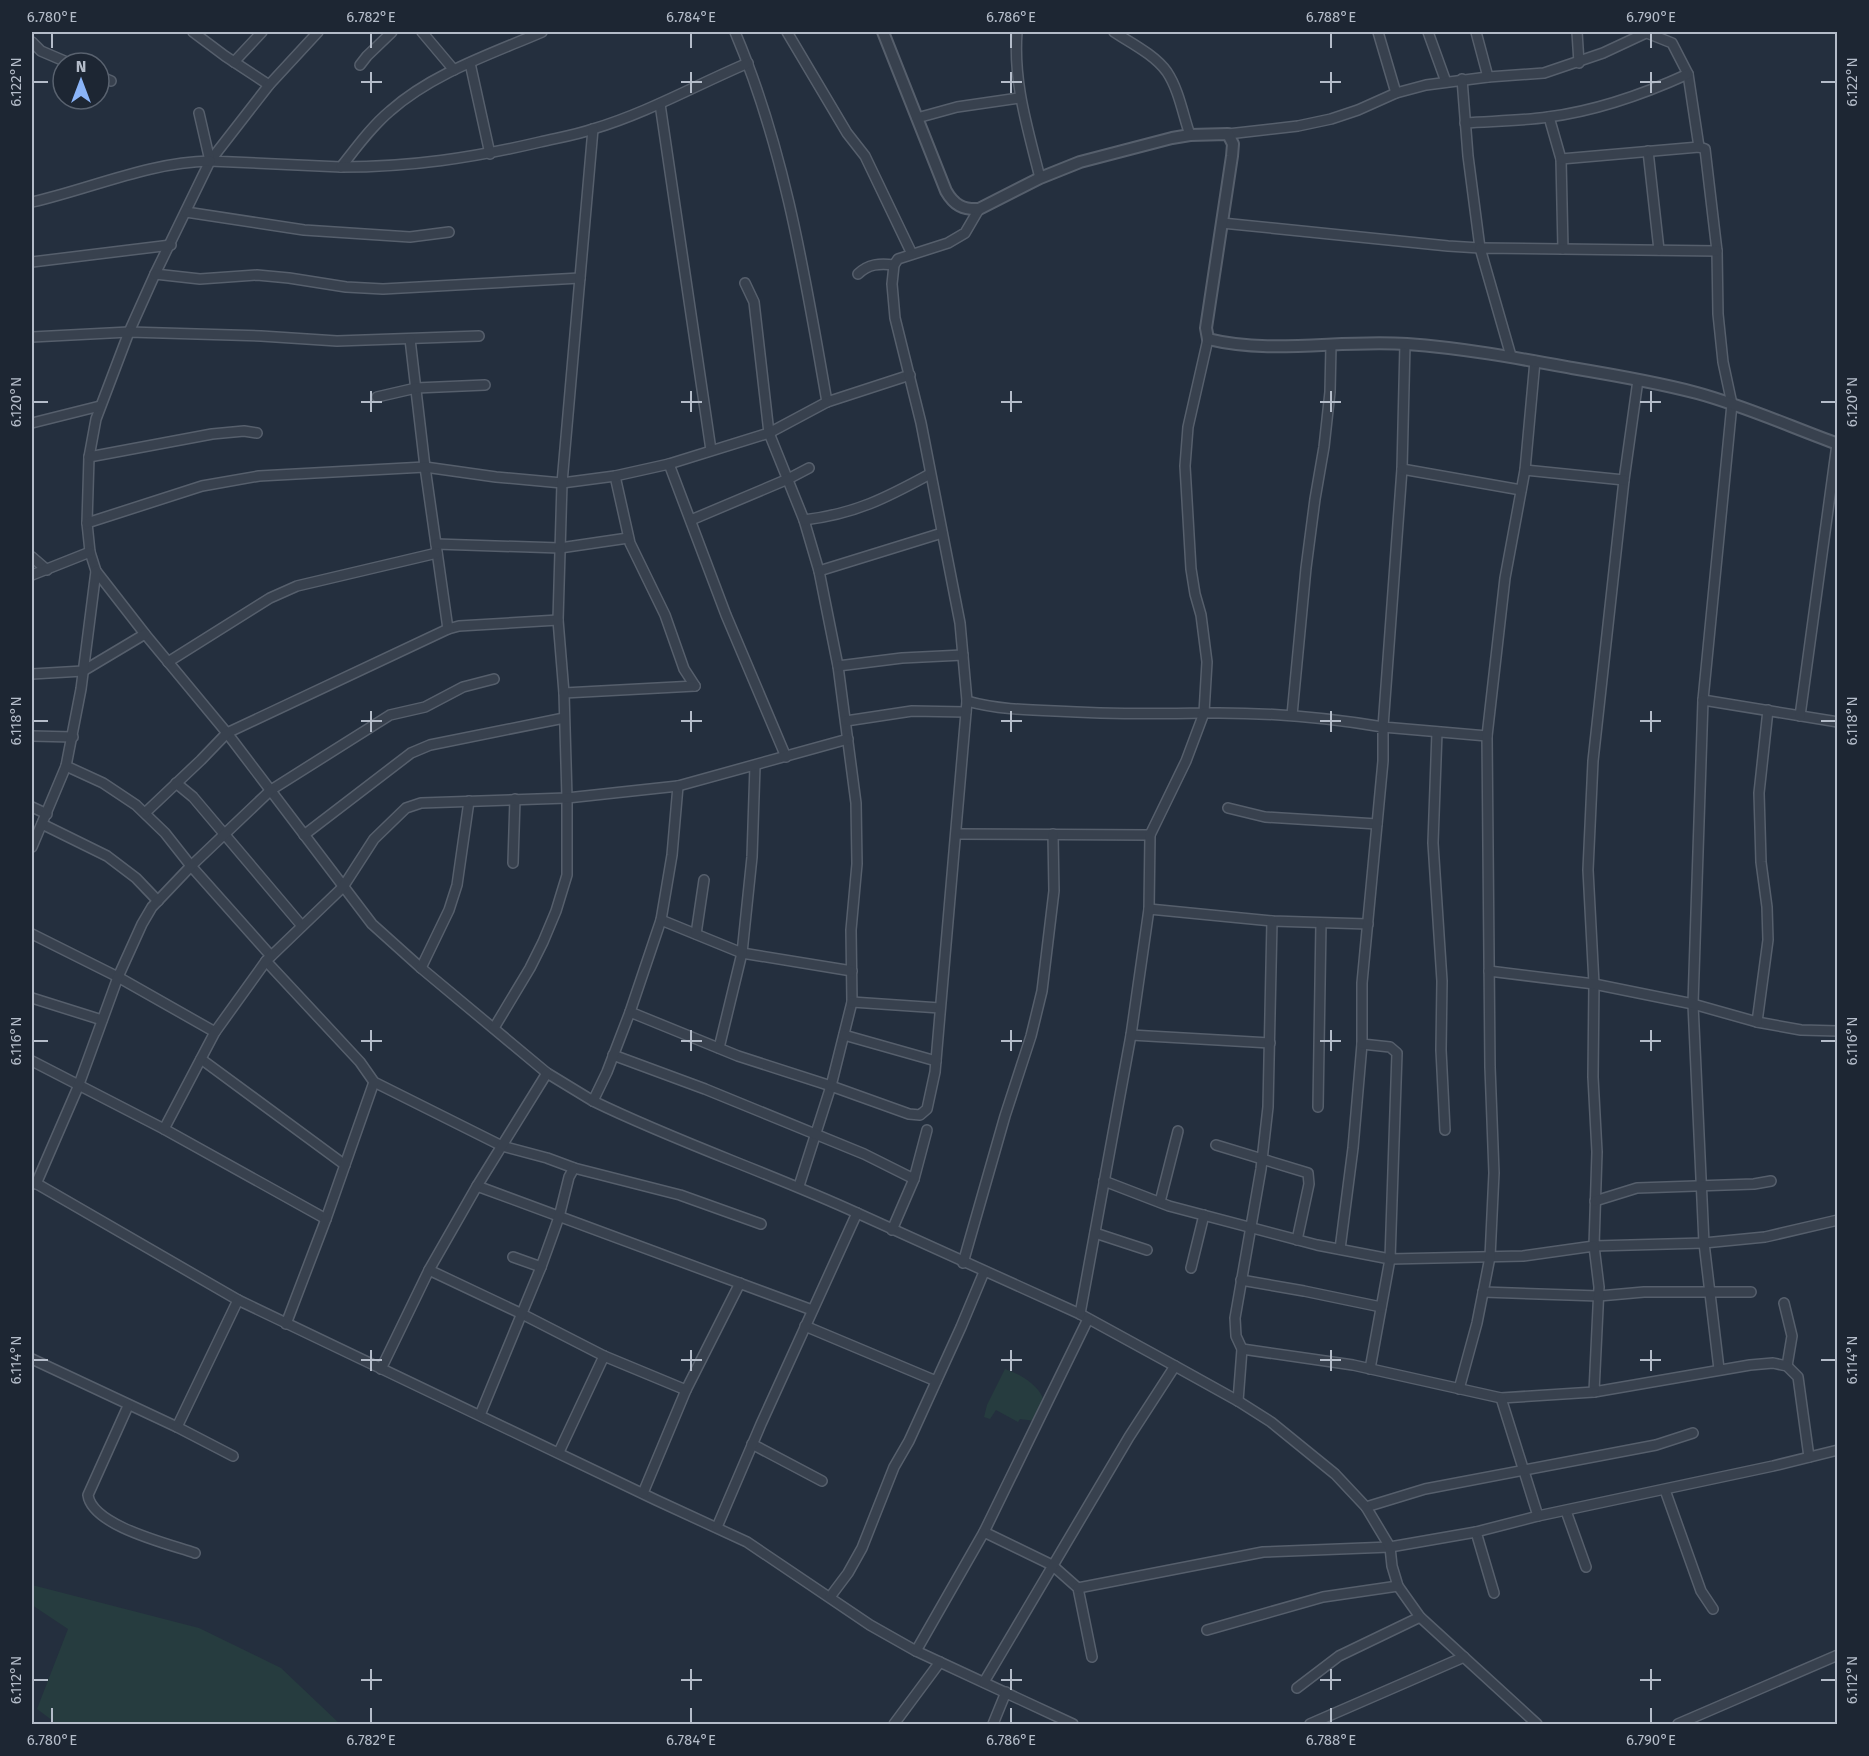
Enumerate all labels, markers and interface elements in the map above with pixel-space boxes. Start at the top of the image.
text: 6.780°E [27,8,77,26]
text: 6.782°E [346,8,396,26]
text: 6.784°E [666,8,716,26]
text: 6.786°E [986,8,1036,26]
text: 6.788°E [1306,8,1356,26]
text: 6.790°E [1626,8,1676,26]
north arrow [51,51,111,111]
text: 6.122°N [7,57,25,107]
text: N [76,57,86,76]
text: 6.122°N [1843,57,1861,107]
text: 6.120°N [7,377,25,427]
text: 6.120°N [1843,377,1861,427]
text: 6.118°N [7,696,25,746]
text: 6.118°N [1843,696,1861,746]
text: 6.116°N [7,1017,25,1065]
text: 6.116°N [1843,1017,1861,1065]
text: 6.114°N [7,1336,25,1384]
text: 6.114°N [1843,1336,1861,1384]
text: 6.112°N [7,1656,25,1704]
text: 6.112°N [1843,1656,1861,1704]
text: 6.780°E [27,1731,77,1749]
text: 6.782°E [346,1731,396,1749]
text: 6.784°E [666,1731,716,1749]
text: 6.786°E [986,1731,1036,1749]
text: 6.788°E [1306,1731,1356,1749]
text: 6.790°E [1626,1731,1676,1749]

